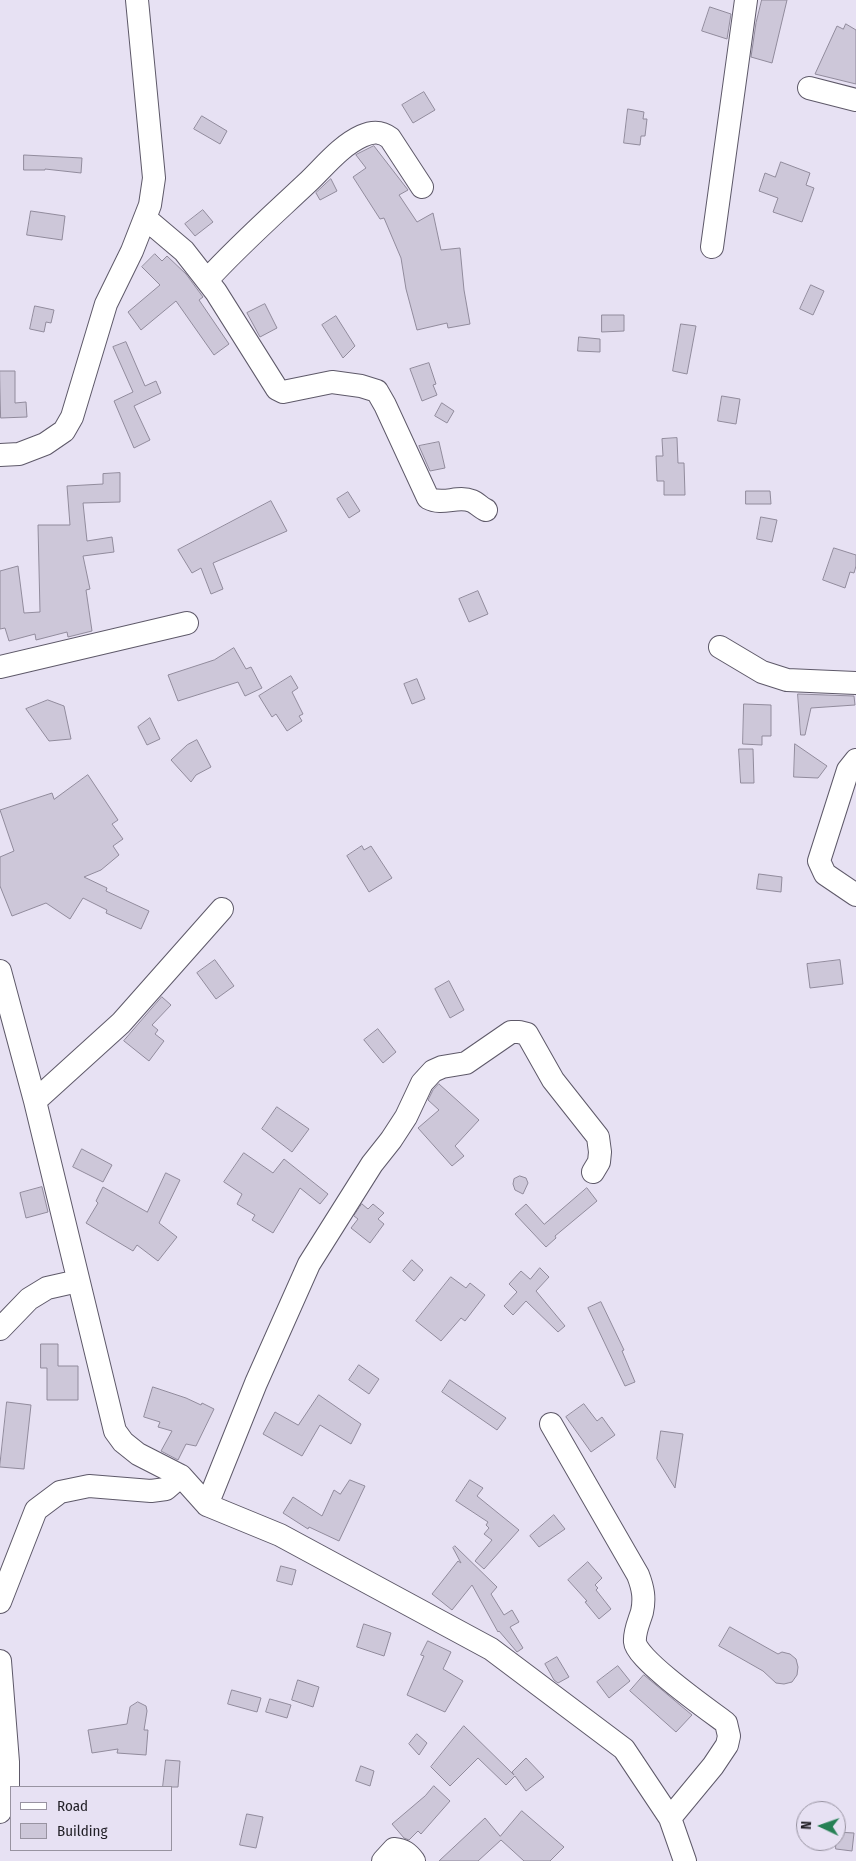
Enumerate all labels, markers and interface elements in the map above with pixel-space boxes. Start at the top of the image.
legend [10,1786,172,1851]
text: Road [57,1797,88,1815]
north arrow [796,1801,846,1851]
text: N [798,1821,815,1830]
text: Building [57,1822,108,1840]

